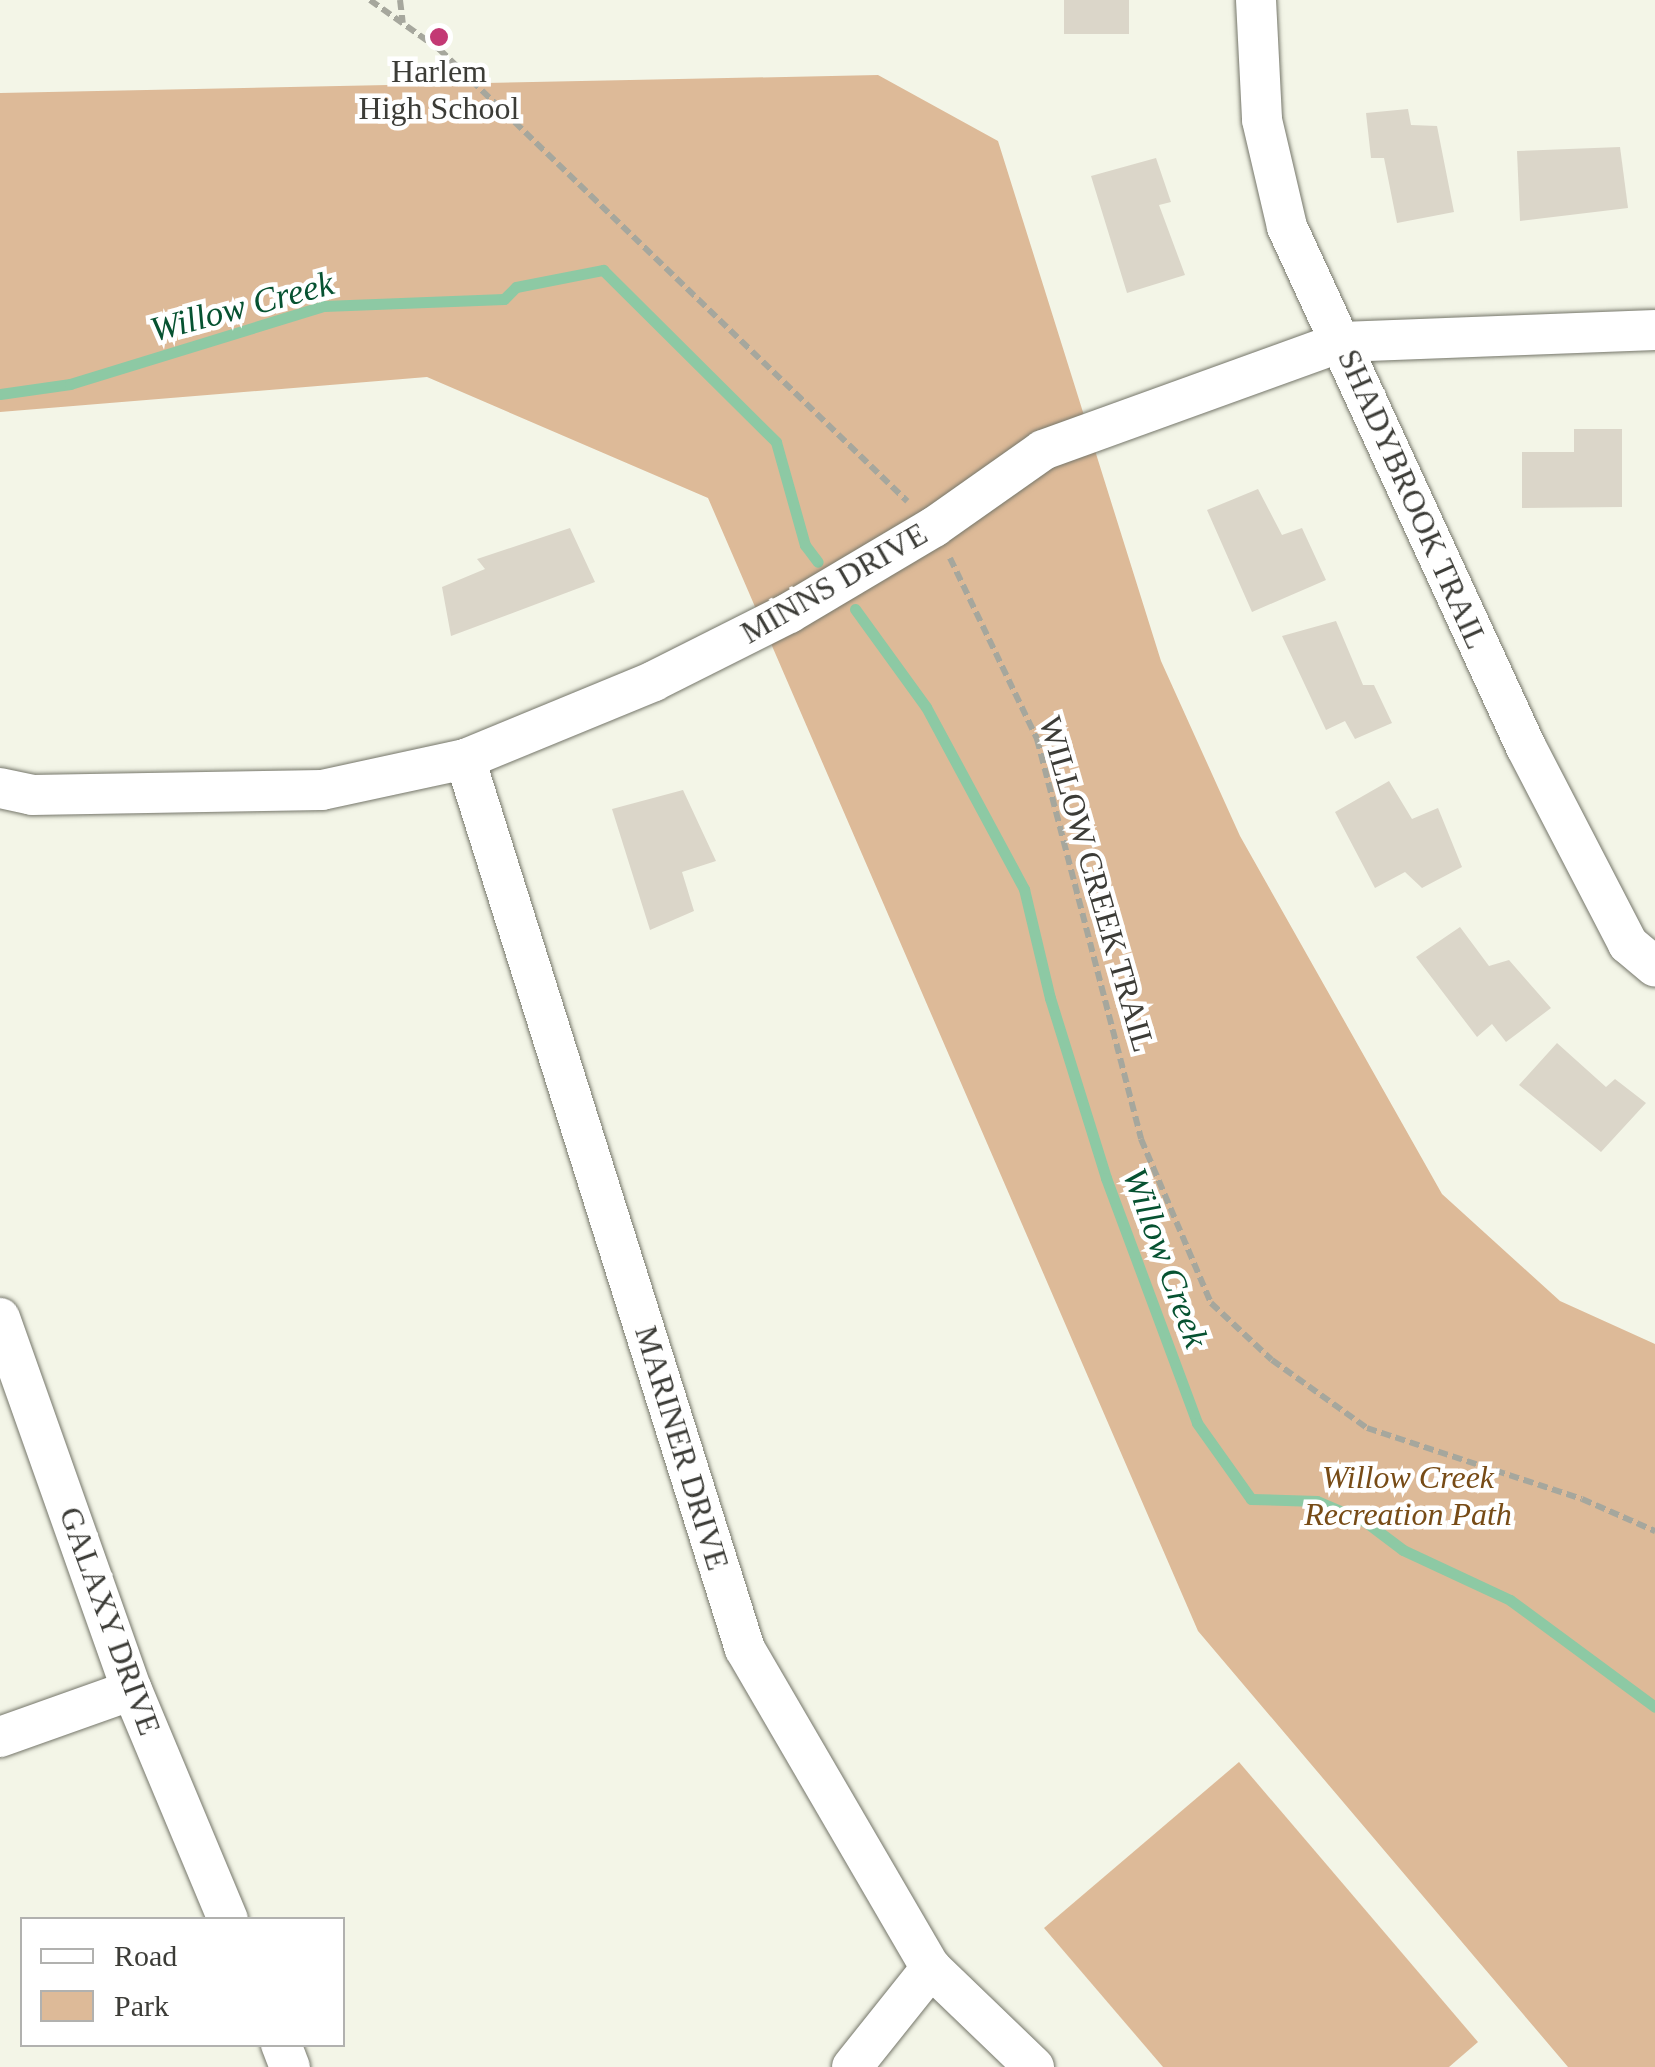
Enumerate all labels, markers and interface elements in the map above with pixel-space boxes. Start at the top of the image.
marker: Harlem High School [428,26,450,48]
place label: Harlem High School [359,53,519,128]
water label: Willow Creek [146,262,338,352]
street label: SHADYBROOK TRAIL [1329,343,1497,655]
street label: MINNS DRIVE [734,514,934,652]
street label: WILLOW CREEK TRAIL [1031,711,1163,1057]
water label: Willow Creek [1113,1162,1217,1354]
street label: MARINER DRIVE [627,1321,737,1575]
park label: Willow Creek Recreation Path [1304,1459,1512,1534]
street label: GALAXY DRIVE [51,1501,169,1741]
legend [20,1917,345,2047]
text: Road [114,1939,177,1972]
text: Park [114,1989,169,2022]

